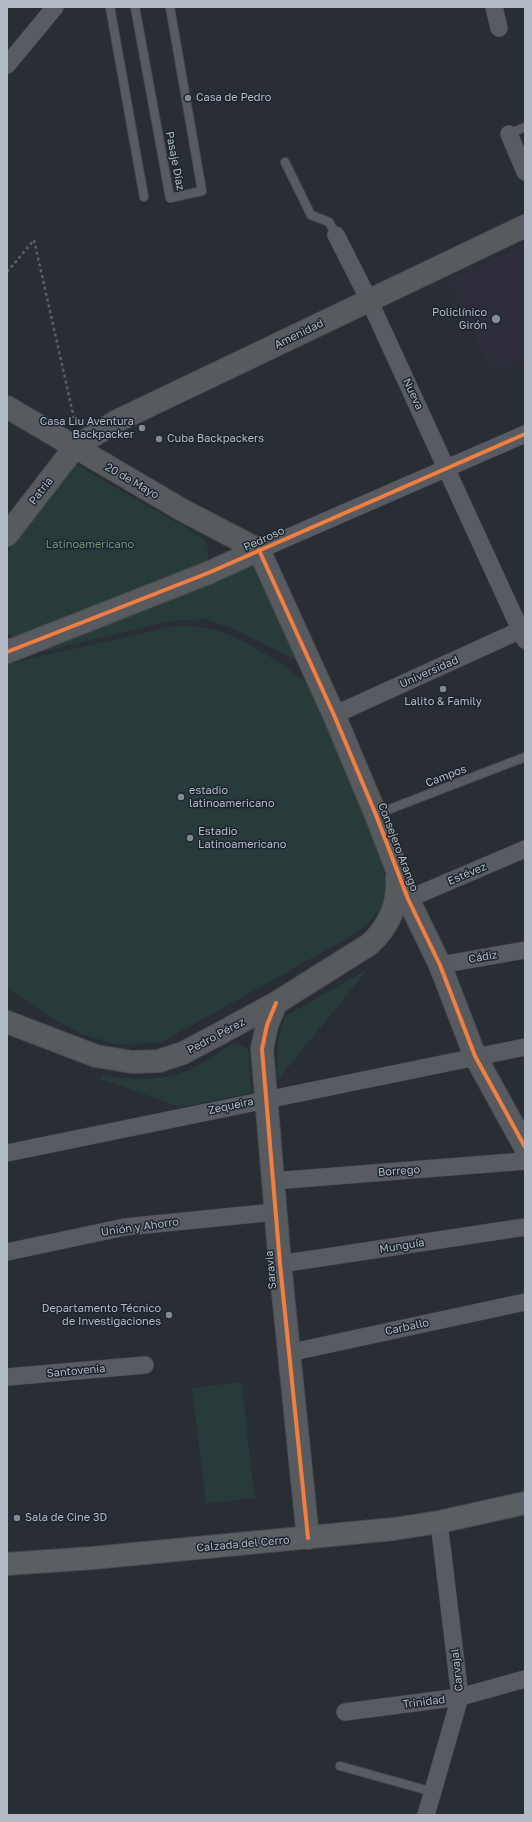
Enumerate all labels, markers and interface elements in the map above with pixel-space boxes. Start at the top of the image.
place label: Casa de Pedro [196,91,271,105]
marker: Casa de Pedro [183,93,193,103]
street label: Pasaje Díaz [163,130,187,192]
place label: Policlínico Girón [432,306,487,332]
marker: Policlínico Girón [490,313,502,325]
street label: Amenidad [272,316,326,352]
street label: Nueva [400,376,426,412]
place label: Casa Liu Aventura Backpacker [40,415,134,441]
marker: Casa Liu Aventura Backpacker [137,423,147,433]
place label: Cuba Backpackers [167,432,264,446]
marker: Cuba Backpackers [154,434,164,444]
street label: 20 de Mayo [103,460,161,502]
street label: Patria [26,475,56,507]
street label: Pedroso [242,524,286,554]
park label: Latinoamericano [46,538,134,552]
street label: Universidad [398,653,460,691]
marker: Lalito & Family [438,684,448,694]
place label: Lalito & Family [404,695,482,709]
street label: Campos [424,762,468,790]
place label: estadio latinoamericano [189,784,274,810]
marker: estadio latinoamericano [176,792,186,802]
street label: Consejero Arango [375,801,421,893]
place label: Estadio Latinoamericano [198,825,286,851]
marker: Estadio Latinoamericano [185,833,195,843]
street label: Estévez [446,860,488,888]
street label: Cádiz [468,948,498,966]
street label: Pedro Pérez [185,1015,247,1057]
street label: Zequeira [207,1095,255,1117]
street label: Borrego [377,1163,421,1179]
street label: Unión y Ahorro [100,1215,180,1239]
street label: Munguía [379,1236,425,1256]
street label: Saravia [263,1250,279,1290]
place label: Departamento Técnico de Investigaciones [42,1302,161,1328]
marker: Departamento Técnico de Investigaciones [164,1310,174,1320]
street label: Carballo [384,1316,430,1338]
street label: Santovenia [46,1362,106,1380]
place label: Sala de Cine 3D [25,1511,107,1525]
marker: Sala de Cine 3D [12,1513,22,1523]
street label: Calzada del Cerro [196,1533,290,1555]
street label: Carvajal [448,1648,466,1692]
street label: Trinidad [402,1693,446,1711]

